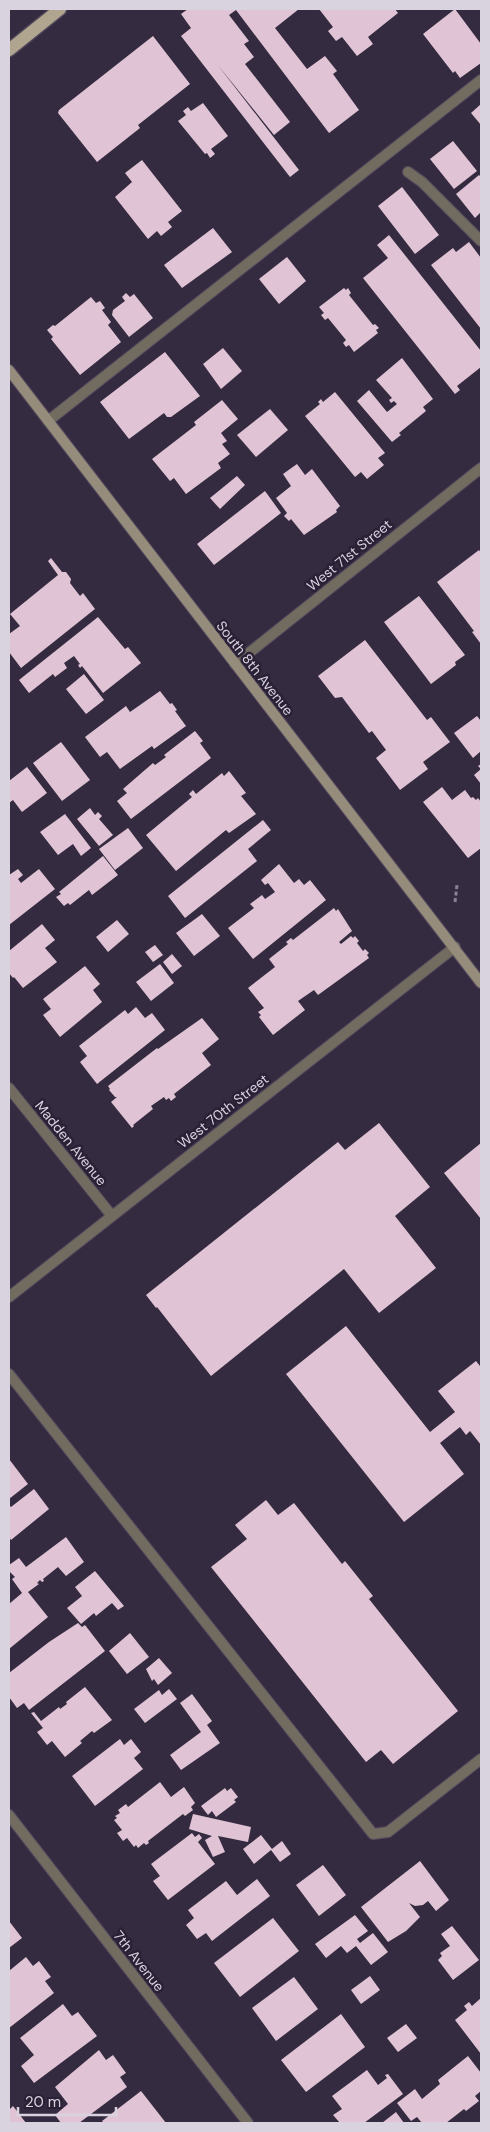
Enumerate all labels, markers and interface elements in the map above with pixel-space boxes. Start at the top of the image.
street label: West 71st Street [303,515,395,595]
street label: South 8th Avenue [212,617,298,719]
street label: West 70th Street [174,1070,272,1152]
street label: Madden Avenue [31,1097,111,1189]
street label: 7th Avenue [110,1927,168,1995]
scale bar [18,2084,115,2116]
text: 20 m [25,2092,61,2112]

